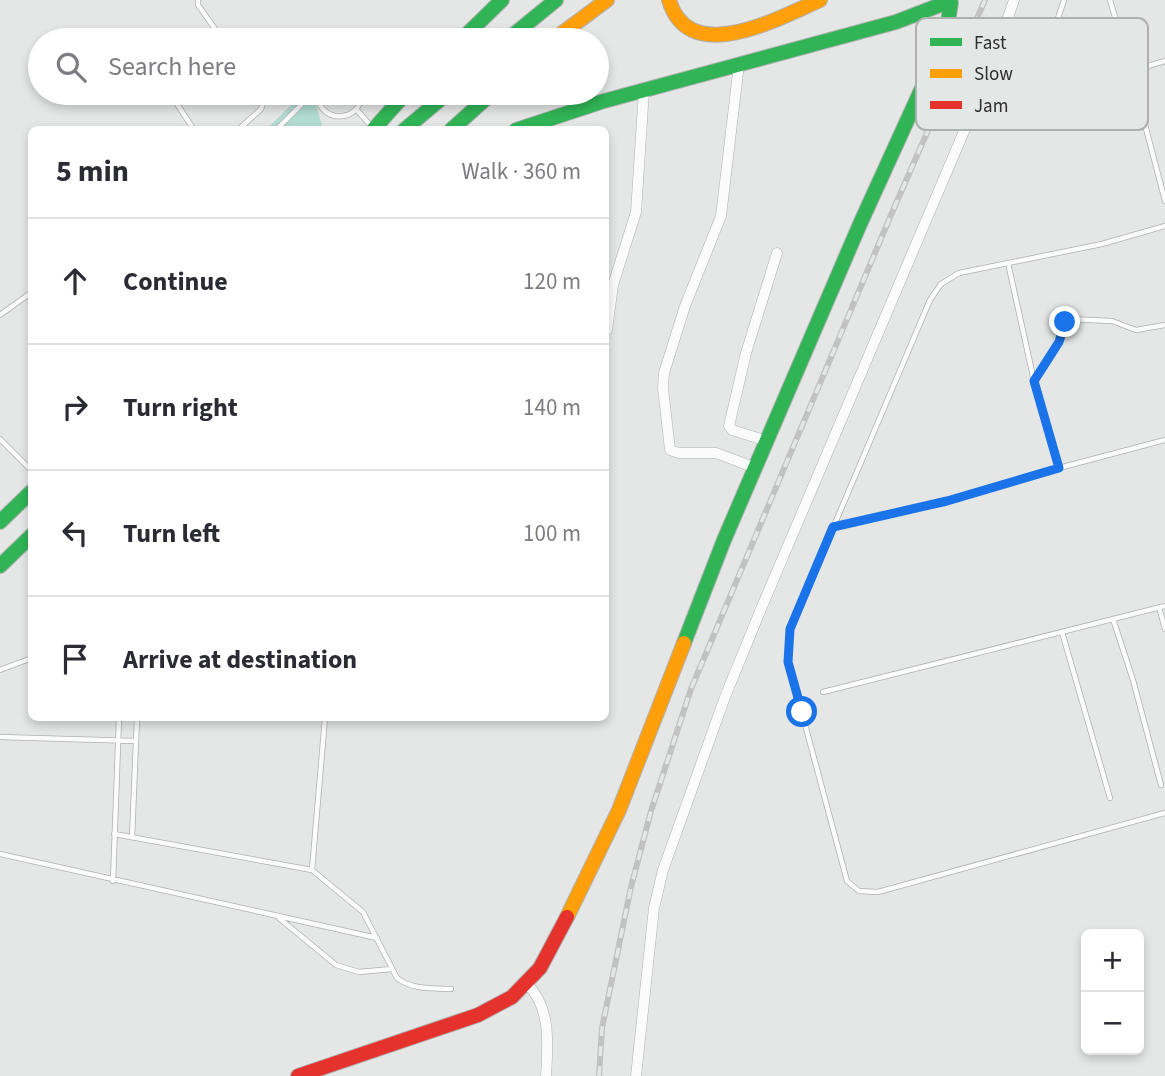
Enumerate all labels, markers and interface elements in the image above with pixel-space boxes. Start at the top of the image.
legend [916,18,1148,130]
search box [28,28,609,105]
text: Fast [974,30,1007,57]
icon: search [52,48,90,86]
text: Search here [108,48,236,85]
text: Slow [974,61,1013,88]
text: Jam [974,93,1008,120]
text: 5 min [56,150,129,193]
text: Walk · 360 m [462,155,581,188]
icon: ahead [56,262,94,300]
text: Continue [123,263,228,300]
text: 120 m [523,265,581,298]
route end [1049,306,1080,337]
icon: right [56,388,94,426]
text: Turn right [123,389,238,426]
text: 140 m [523,391,581,424]
icon: left [56,514,94,552]
text: Turn left [123,515,220,552]
text: 100 m [523,517,581,550]
icon: arrive [56,640,94,678]
text: Arrive at destination [123,641,357,678]
route start [786,696,817,727]
map controls [1081,929,1144,1055]
button: + [1081,929,1144,992]
button: − [1081,992,1144,1055]

